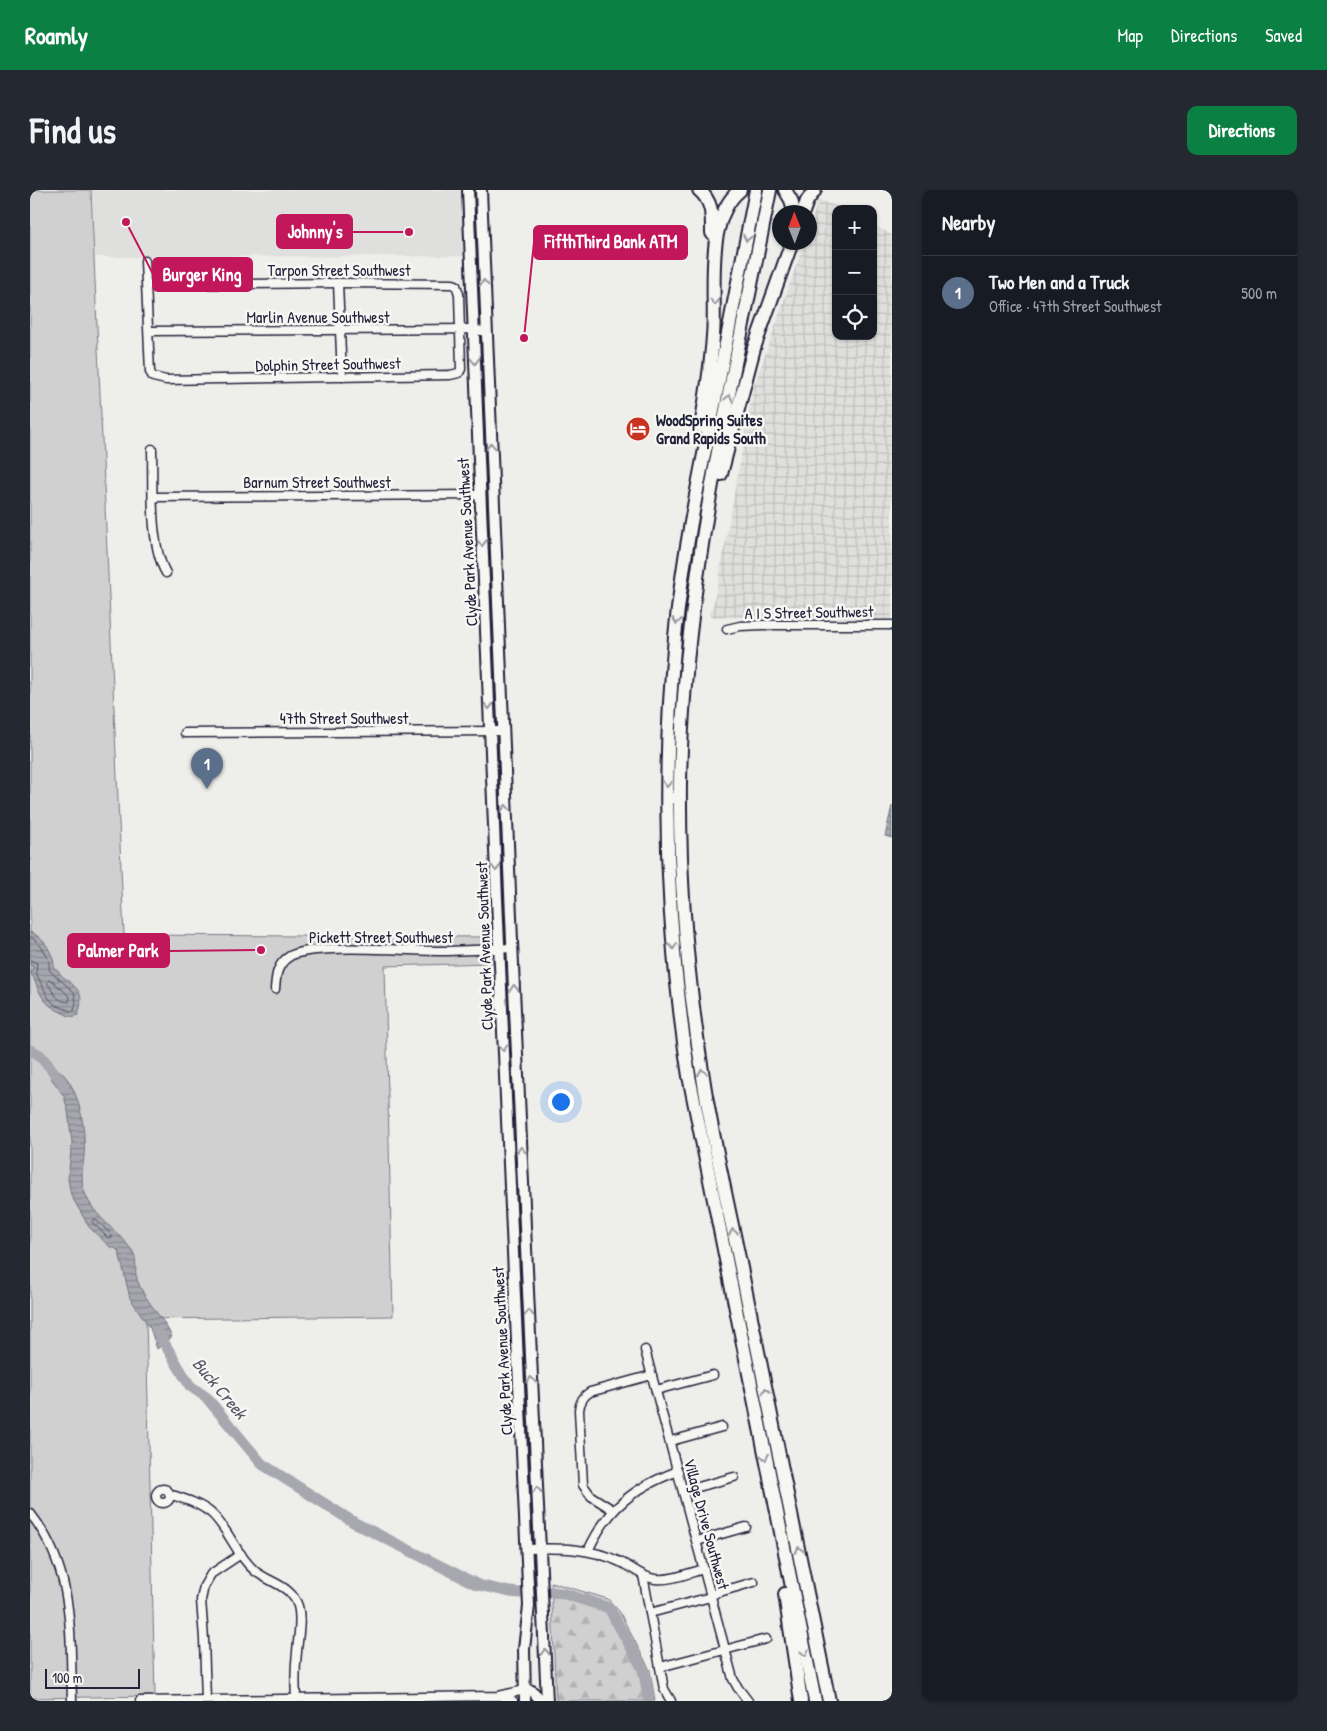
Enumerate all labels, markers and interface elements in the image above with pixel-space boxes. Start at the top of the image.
text: Roamly [25,19,88,51]
text: Map [1118,23,1143,48]
text: Directions [1171,23,1237,48]
text: Saved [1265,23,1302,48]
button: Directions [1187,106,1297,155]
text: Find us [30,107,116,154]
north arrow [772,205,817,250]
map controls [832,205,877,340]
button: + [832,205,877,250]
text: Nearby [942,208,995,237]
callout: Johnny's [277,215,352,248]
text: Johnny's [287,219,343,245]
callout: FifthThird Bank ATM [534,226,687,259]
text: FifthThird Bank ATM [544,229,678,254]
one-way arrow [742,233,752,242]
button: − [832,250,877,295]
callout: Burger King [153,258,252,291]
street label: Tarpon Street Southwest [268,259,411,281]
text: Burger King [162,262,242,288]
text: Two Men and a Truck [989,269,1129,295]
one-way arrow [479,279,490,287]
text: 1 [955,282,961,304]
text: 500 m [1241,282,1277,304]
button: locate [832,295,877,340]
text: Office · 47th Street Southwest [989,295,1162,317]
one-way arrow [709,298,720,306]
street label: Marlin Avenue Southwest [247,306,390,328]
street label: Dolphin Street Southwest [255,352,401,376]
one-way arrow [469,357,480,365]
one-way arrow [723,393,734,402]
place label: WoodSpring Suites Grand Rapids South [656,409,766,450]
hotel icon: WoodSpring Suites Grand Rapids South [625,416,651,442]
one-way arrow [485,442,496,450]
street label: Clyde Park Avenue Southwest [452,457,482,627]
street label: Barnum Street Southwest [243,471,391,493]
one-way arrow [477,540,488,548]
street label: A I S Street Southwest [744,600,874,624]
one-way arrow [672,618,683,626]
one-way arrow [484,702,494,710]
street label: 47th Street Southwest [280,707,409,729]
pin: 1 [191,748,223,789]
one-way arrow [662,780,672,788]
one-way arrow [501,804,511,812]
street label: Clyde Park Avenue Southwest [470,861,498,1031]
one-way arrow [490,864,501,872]
street label: Pickett Street Southwest [309,926,453,948]
callout: Palmer Park [68,934,169,967]
text: Palmer Park [77,938,159,963]
one-way arrow [667,942,678,950]
one-way arrow [508,984,519,992]
one-way arrow [498,1044,509,1052]
one-way arrow [698,1068,708,1077]
your location [548,1089,574,1115]
one-way arrow [516,1146,527,1154]
one-way arrow [729,1228,739,1236]
street label: Clyde Park Avenue Southwest [487,1266,517,1436]
one-way arrow [523,1308,534,1316]
water label: Buck Creek [187,1352,254,1425]
one-way arrow [526,1376,537,1384]
one-way arrow [761,1387,771,1396]
one-way arrow [759,1452,770,1461]
street label: Village Drive Southwest [679,1456,735,1592]
one-way arrow [531,1486,542,1494]
one-way arrow [794,1546,804,1555]
one-way arrow [539,1648,550,1656]
one-way arrow [799,1648,810,1657]
scale bar [45,1666,140,1689]
text: 100 m [52,1668,82,1687]

